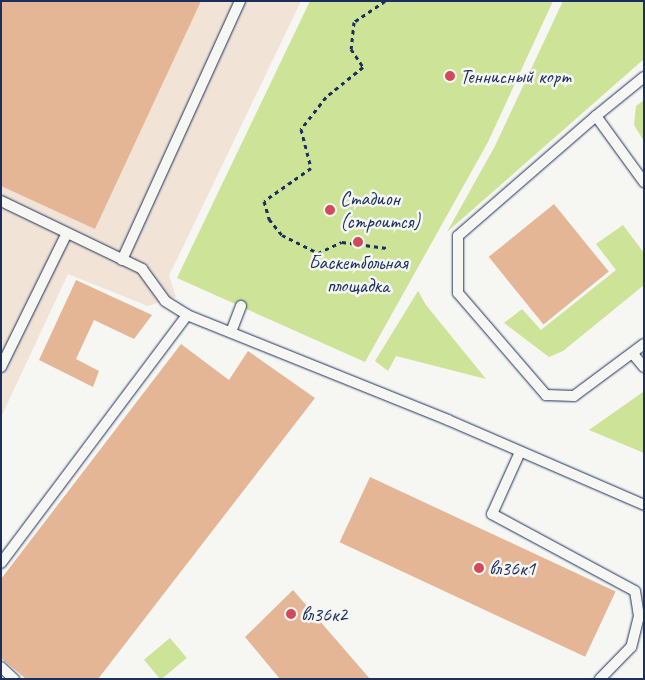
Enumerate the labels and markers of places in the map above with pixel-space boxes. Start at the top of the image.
place label: Теннисный корт [460,64,571,88]
marker: Теннисный корт [444,70,456,82]
place label: Стадион (строится) [340,186,420,233]
marker: Стадион (строится) [324,204,336,216]
marker: Баскетбольная площадка [352,236,364,248]
place label: Баскетбольная площадка [308,250,408,297]
place label: вл36к1 [489,556,535,580]
marker: вл36к1 [473,562,485,574]
place label: вл36к2 [301,602,347,626]
marker: вл36к2 [285,608,297,620]

